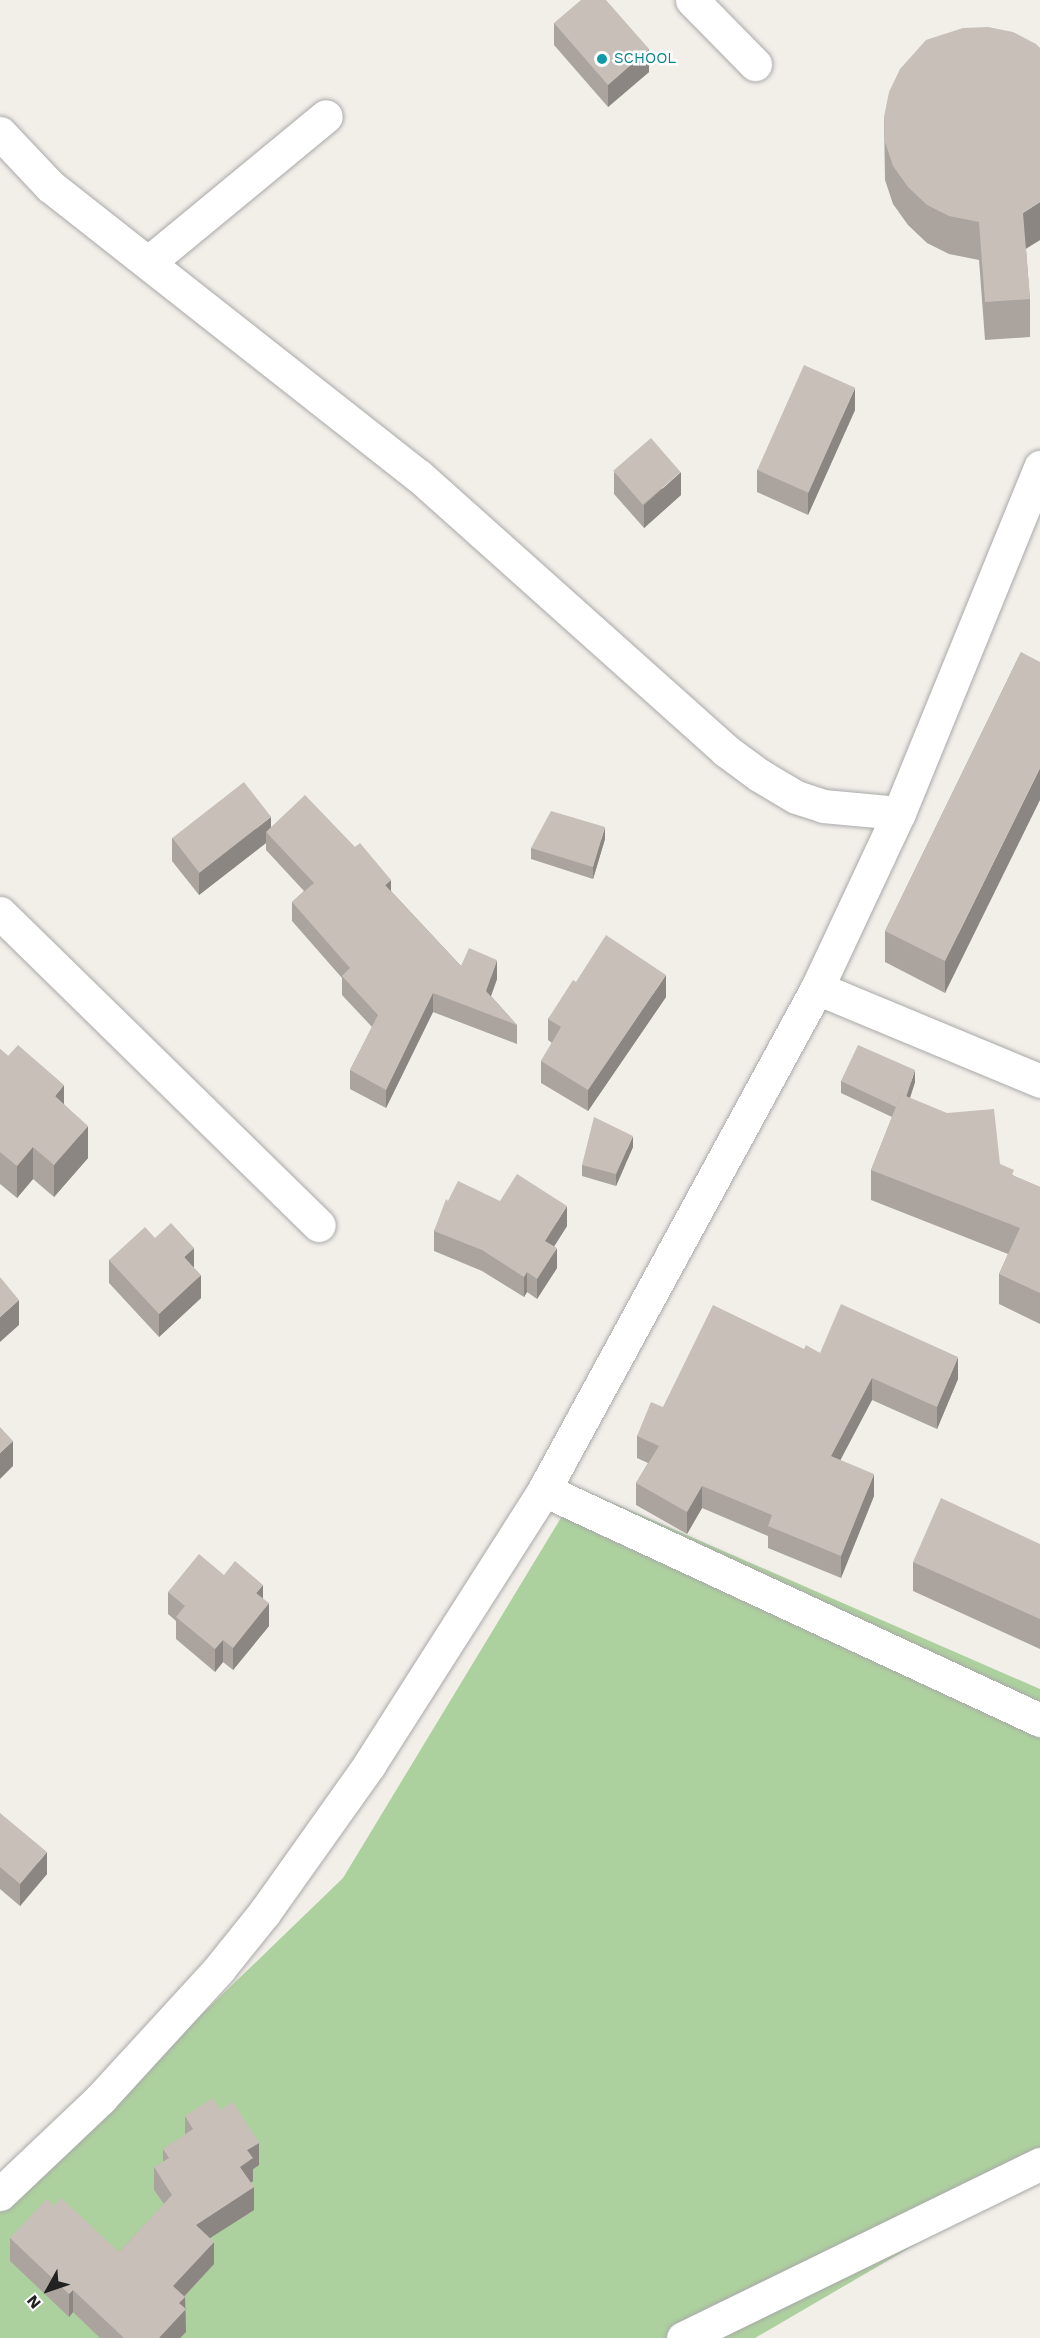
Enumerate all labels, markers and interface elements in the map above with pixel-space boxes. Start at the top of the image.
place label: SCHOOL [614,50,676,68]
marker: SCHOOL [595,52,609,66]
north arrow [18,2260,78,2320]
text: N [23,2291,45,2313]

